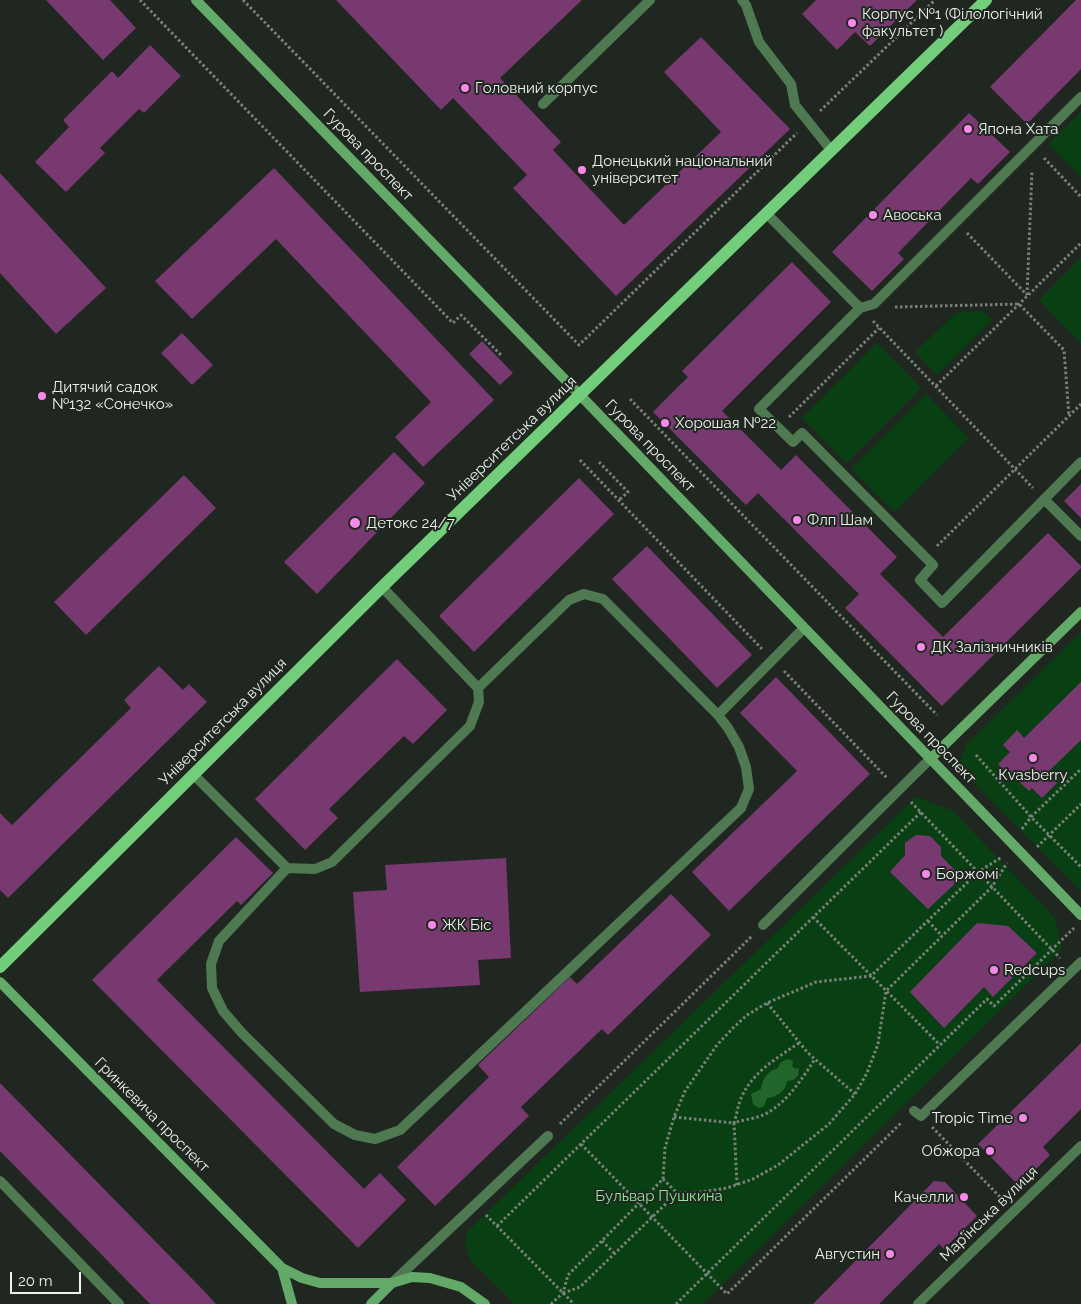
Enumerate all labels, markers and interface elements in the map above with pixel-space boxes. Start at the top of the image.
place label: Корпус №1 (Філологічний факультет ) [862,5,1043,40]
marker: Корпус №1 (Філологічний факультет ) [846,17,858,29]
place label: Головний корпус [475,79,598,97]
marker: Головний корпус [459,82,471,94]
street label: Гурова проспект [319,105,417,205]
place label: Япона Хата [978,120,1058,138]
marker: Япона Хата [962,123,974,135]
place label: Донецький національний університет [592,152,772,187]
marker: Донецький національний університет [576,164,588,176]
place label: Авоська [883,206,942,224]
marker: Авоська [867,209,879,221]
street label: Університетська вулиця [444,372,580,506]
place label: Дитячий садок №132 «Сонечко» [52,378,173,413]
marker: Дитячий садок №132 «Сонечко» [36,390,48,402]
street label: Гурова проспект [601,396,699,496]
place label: Хорошая №22 [675,414,776,432]
marker: Хорошая №22 [659,417,671,429]
place label: Флп Шам [807,511,873,529]
place label: Детокс 24/7 [366,514,455,532]
marker: Флп Шам [791,514,803,526]
marker: Детокс 24/7 [348,516,362,530]
place label: ДК Залізничників [931,638,1053,656]
marker: ДК Залізничників [915,641,927,653]
street label: Університетська вулиця [155,654,291,790]
street label: Гурова проспект [882,688,980,788]
marker: Кvasberry [1027,752,1039,764]
place label: Кvasberry [998,766,1068,784]
place label: Боржомi [936,865,999,883]
marker: Боржомi [920,868,932,880]
place label: ЖК Біс [442,916,491,934]
marker: ЖК Біс [426,919,438,931]
place label: Redcups [1004,961,1065,979]
marker: Redcups [988,964,1000,976]
street label: Гринкевича проспект [91,1054,213,1176]
place label: Tropic Time [932,1109,1013,1127]
marker: Tropic Time [1017,1112,1029,1124]
place label: Обжора [922,1142,980,1160]
marker: Обжора [984,1145,996,1157]
street label: Мар’їнська вулиця [936,1163,1042,1265]
park label: Бульвар Пушкина [595,1187,723,1205]
place label: Качелли [894,1188,954,1206]
marker: Качелли [958,1191,970,1203]
place label: Августин [815,1245,880,1263]
marker: Августин [884,1248,896,1260]
scale bar [12,1262,84,1294]
text: 20 m [18,1272,53,1290]

